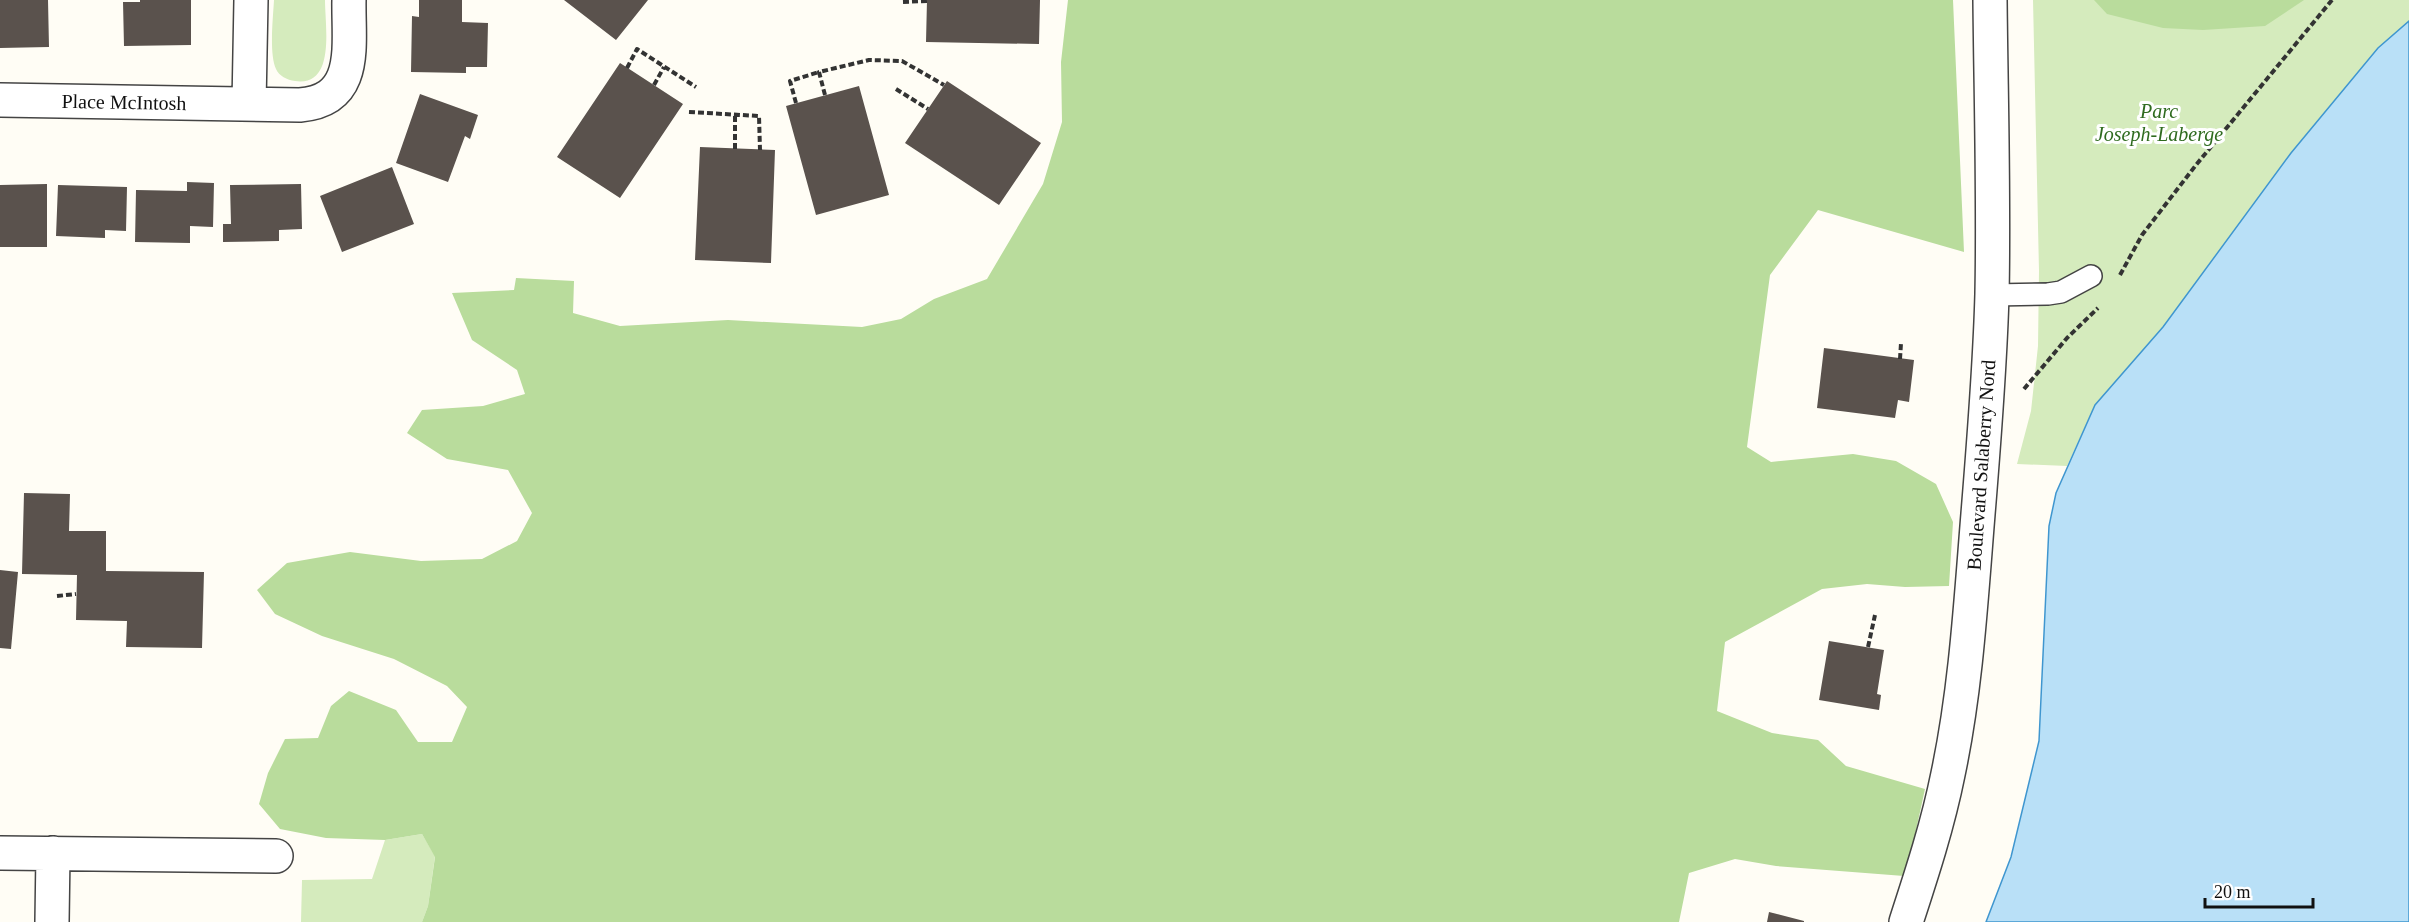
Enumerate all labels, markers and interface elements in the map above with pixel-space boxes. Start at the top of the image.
street label: Place McIntosh [61,90,187,114]
park label: Parc Joseph-Laberge [2095,100,2223,146]
street label: Boulevard Salaberry Nord [1963,359,2000,571]
scale bar [2205,871,2313,909]
text: 20 m [2214,882,2251,902]

